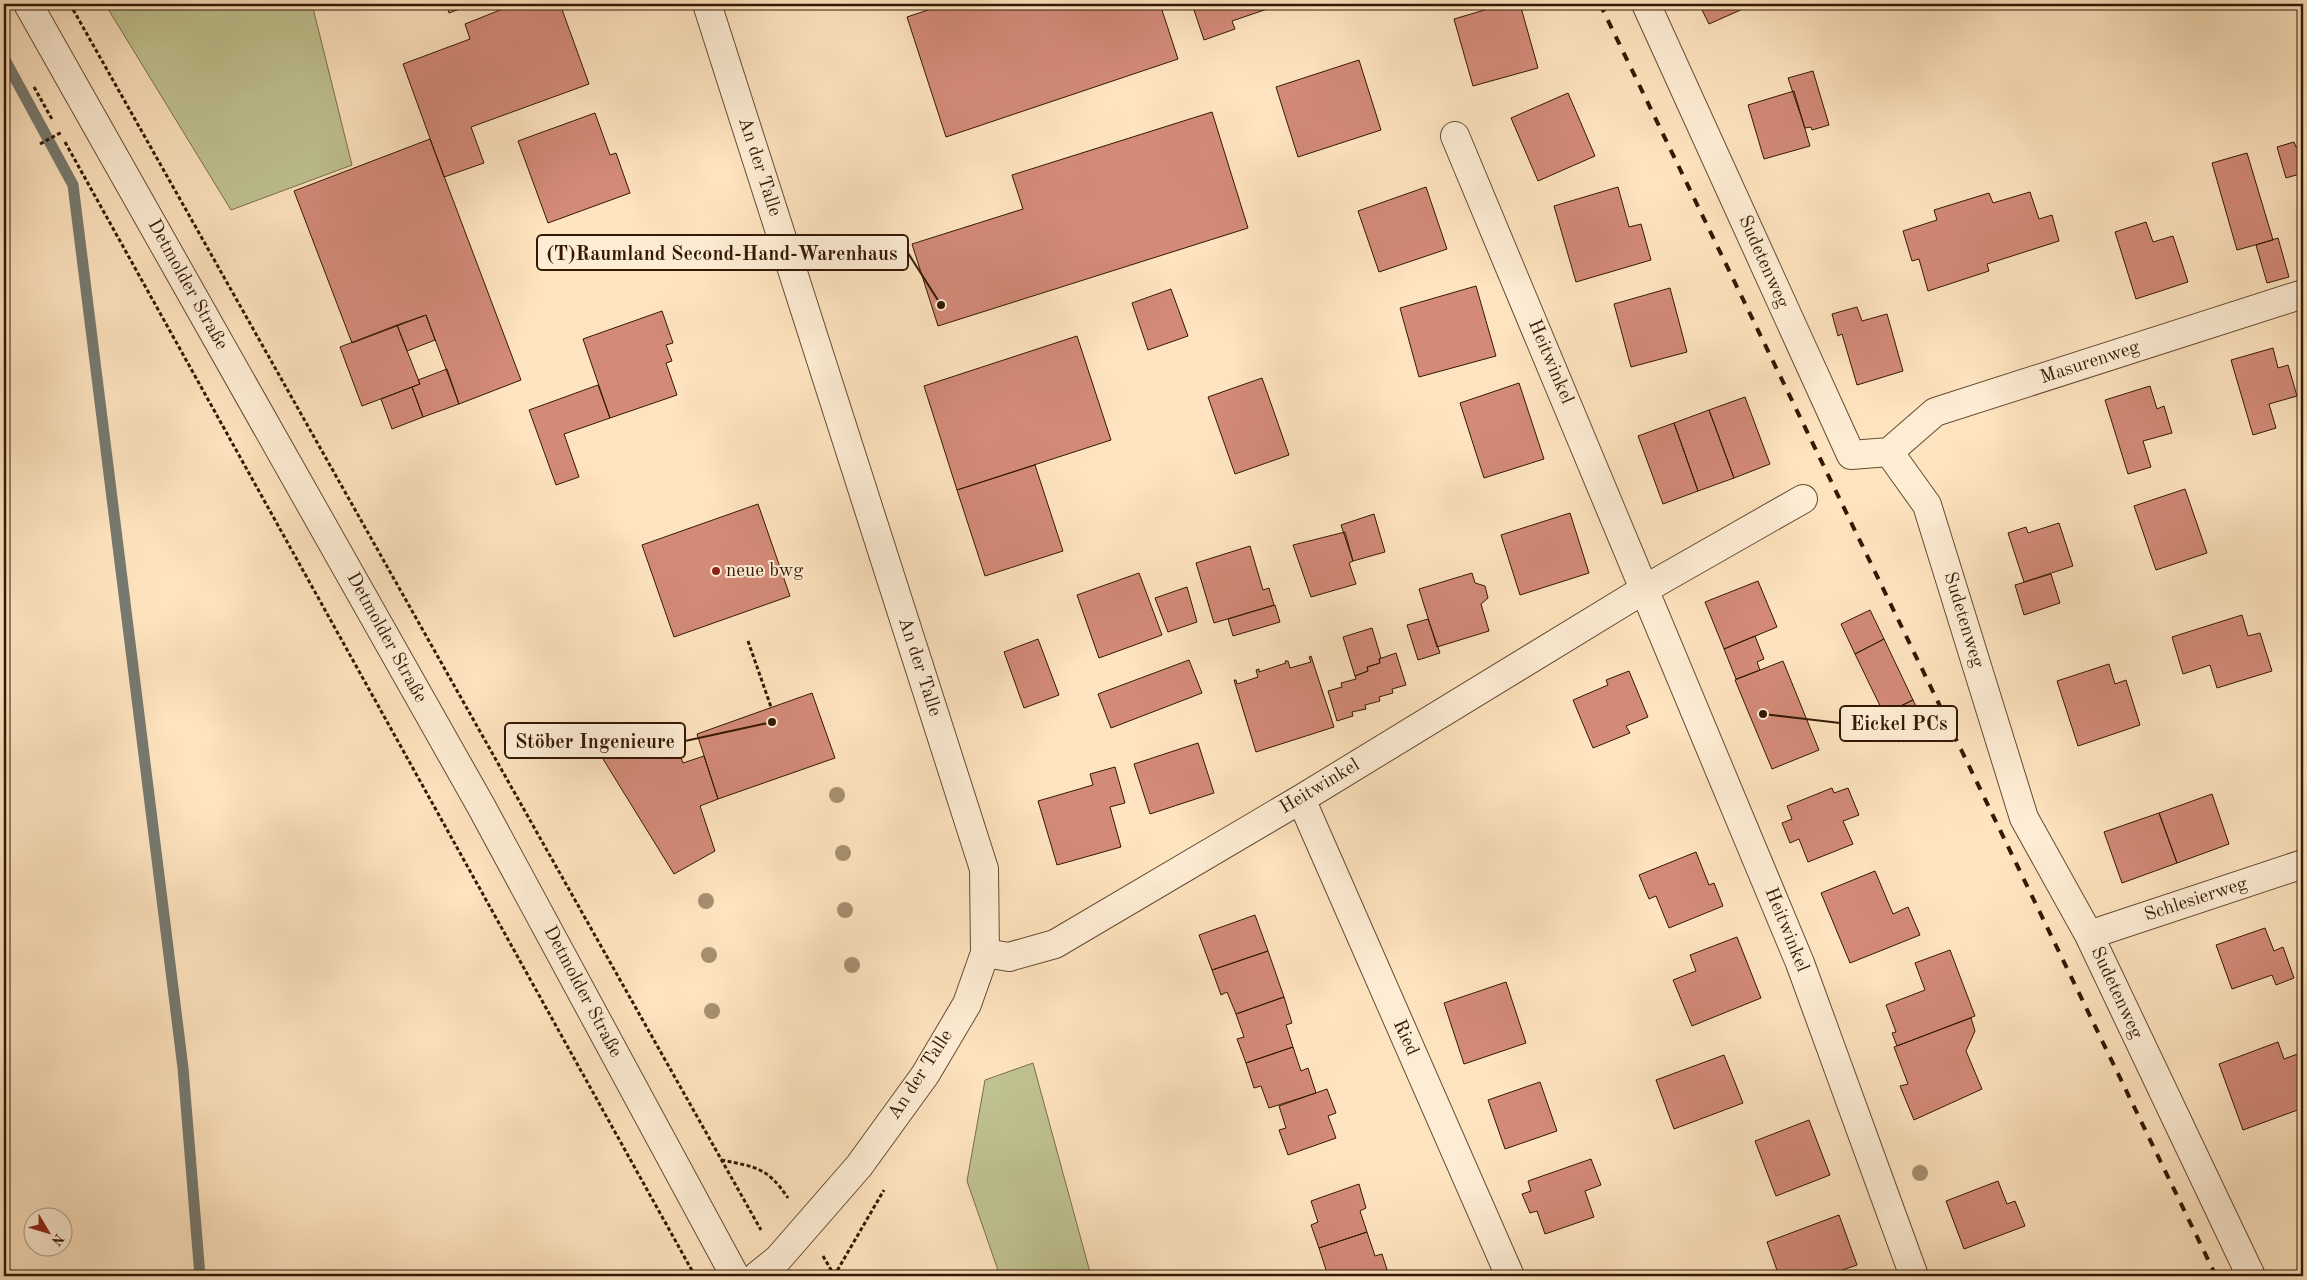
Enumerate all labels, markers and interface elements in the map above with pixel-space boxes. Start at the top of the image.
street label: An der Talle [734,115,784,219]
street label: Sudetenweg [1734,213,1792,312]
street label: Detmolder Straße [143,217,231,353]
callout: (T)Raumland Second-Hand-Warenhaus [537,235,908,270]
text: (T)Raumland Second-Hand-Warenhaus [546,244,898,265]
street label: Heitwinkel [1524,317,1576,407]
street label: Masurenweg [2038,338,2143,388]
place label: neue bwg [726,562,804,581]
marker: neue bwg [710,565,722,577]
street label: Detmolder Straße [342,570,430,706]
street label: Sudetenweg [1939,570,1987,671]
street label: An der Talle [894,615,944,719]
callout: Eickel PCs [1840,706,1957,741]
text: Eickel PCs [1850,715,1948,735]
callout: Stöber Ingenieure [505,723,685,758]
text: Stöber Ingenieure [515,733,675,753]
street label: Heitwinkel [1277,756,1363,818]
street label: Schlesierweg [2142,874,2251,926]
street label: Heitwinkel [1760,885,1812,975]
street label: Detmolder Straße [539,923,625,1061]
street label: Sudetenweg [2086,944,2146,1043]
street label: Ried [1389,1017,1421,1059]
street label: An der Talle [885,1027,957,1123]
north arrow [22,1208,72,1258]
text: N [48,1231,66,1248]

